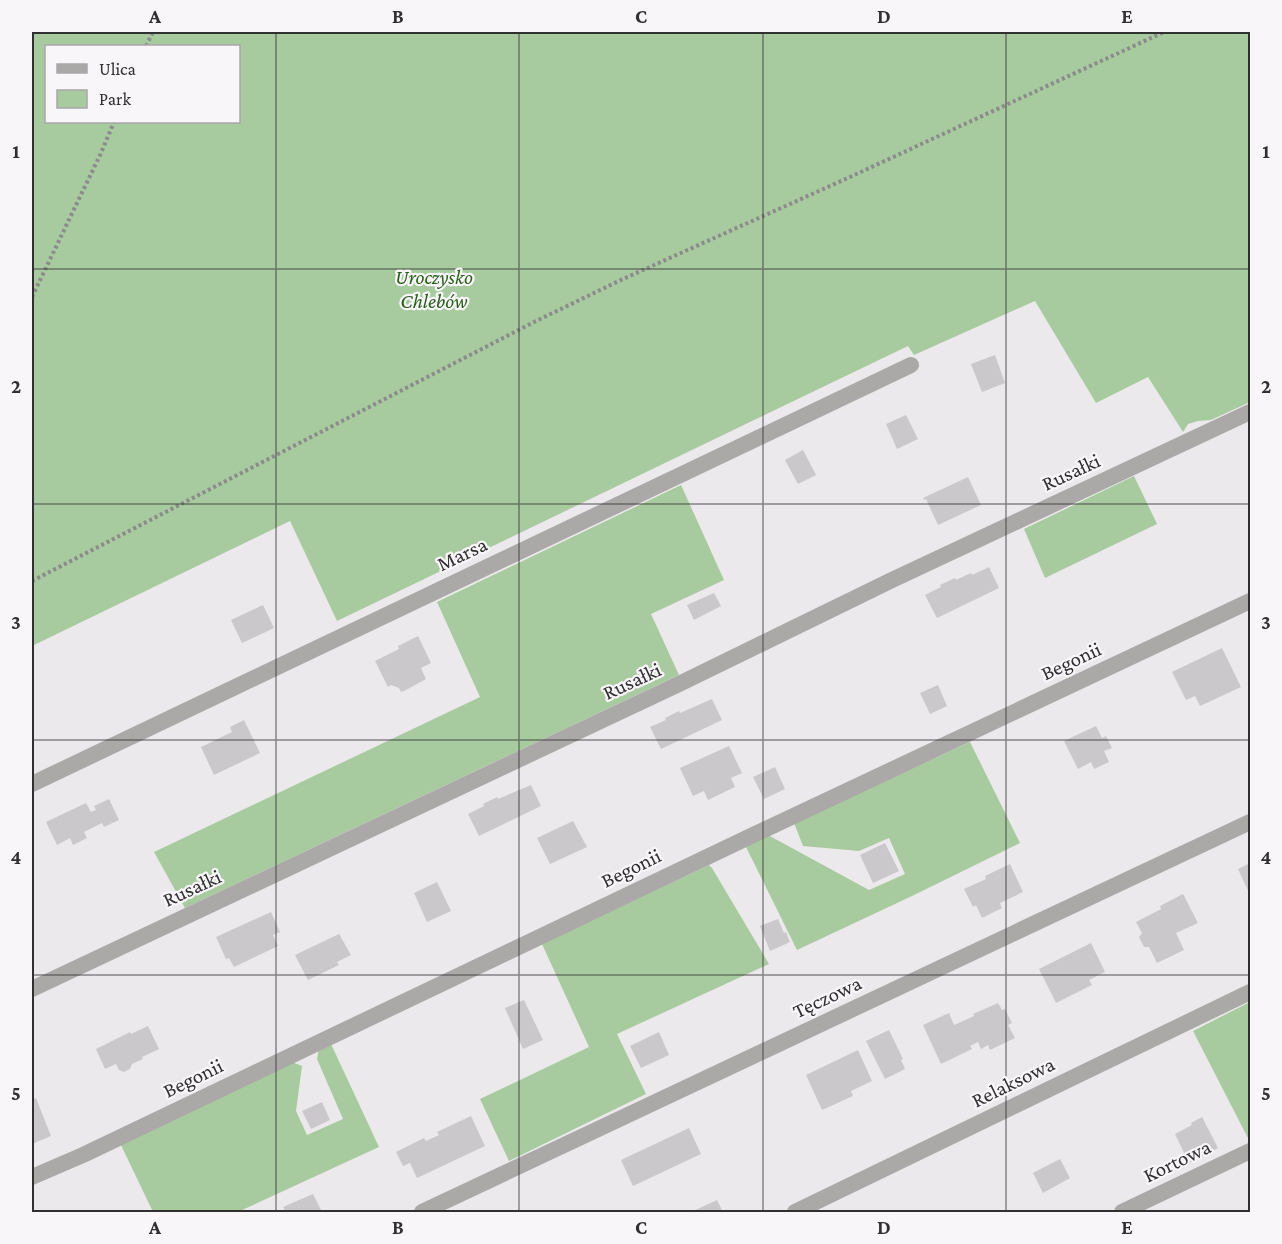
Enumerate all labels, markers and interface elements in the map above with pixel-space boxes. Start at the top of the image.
text: A [148,5,162,27]
text: B [392,5,404,27]
text: C [635,5,647,27]
text: D [877,5,891,27]
text: E [1121,5,1133,27]
legend [45,45,240,123]
text: Ulica [99,59,136,79]
text: Park [99,89,131,109]
text: 1 [12,140,20,162]
text: 1 [1262,140,1270,162]
park label: Uroczysko Chlebów [395,265,473,313]
text: 2 [11,375,21,397]
text: 2 [1261,375,1271,397]
street label: Rusałki [1038,448,1104,496]
street label: Marsa [433,532,491,576]
text: 3 [11,611,21,633]
text: 3 [1261,611,1271,633]
street label: Begonii [1037,637,1105,685]
street label: Rusałki [599,657,665,705]
street label: Begonii [597,843,665,893]
text: 4 [11,846,22,868]
text: 4 [1261,846,1272,868]
street label: Rusałki [159,864,225,912]
street label: Tęczowa [789,971,865,1023]
street label: Relaksowa [968,1051,1059,1112]
street label: Begonii [159,1053,227,1103]
text: 5 [11,1082,21,1104]
text: 5 [1261,1082,1271,1104]
street label: Kortowa [1139,1134,1215,1188]
text: A [148,1216,162,1238]
text: B [392,1216,404,1238]
text: C [635,1216,647,1238]
text: D [877,1216,891,1238]
text: E [1121,1216,1133,1238]

